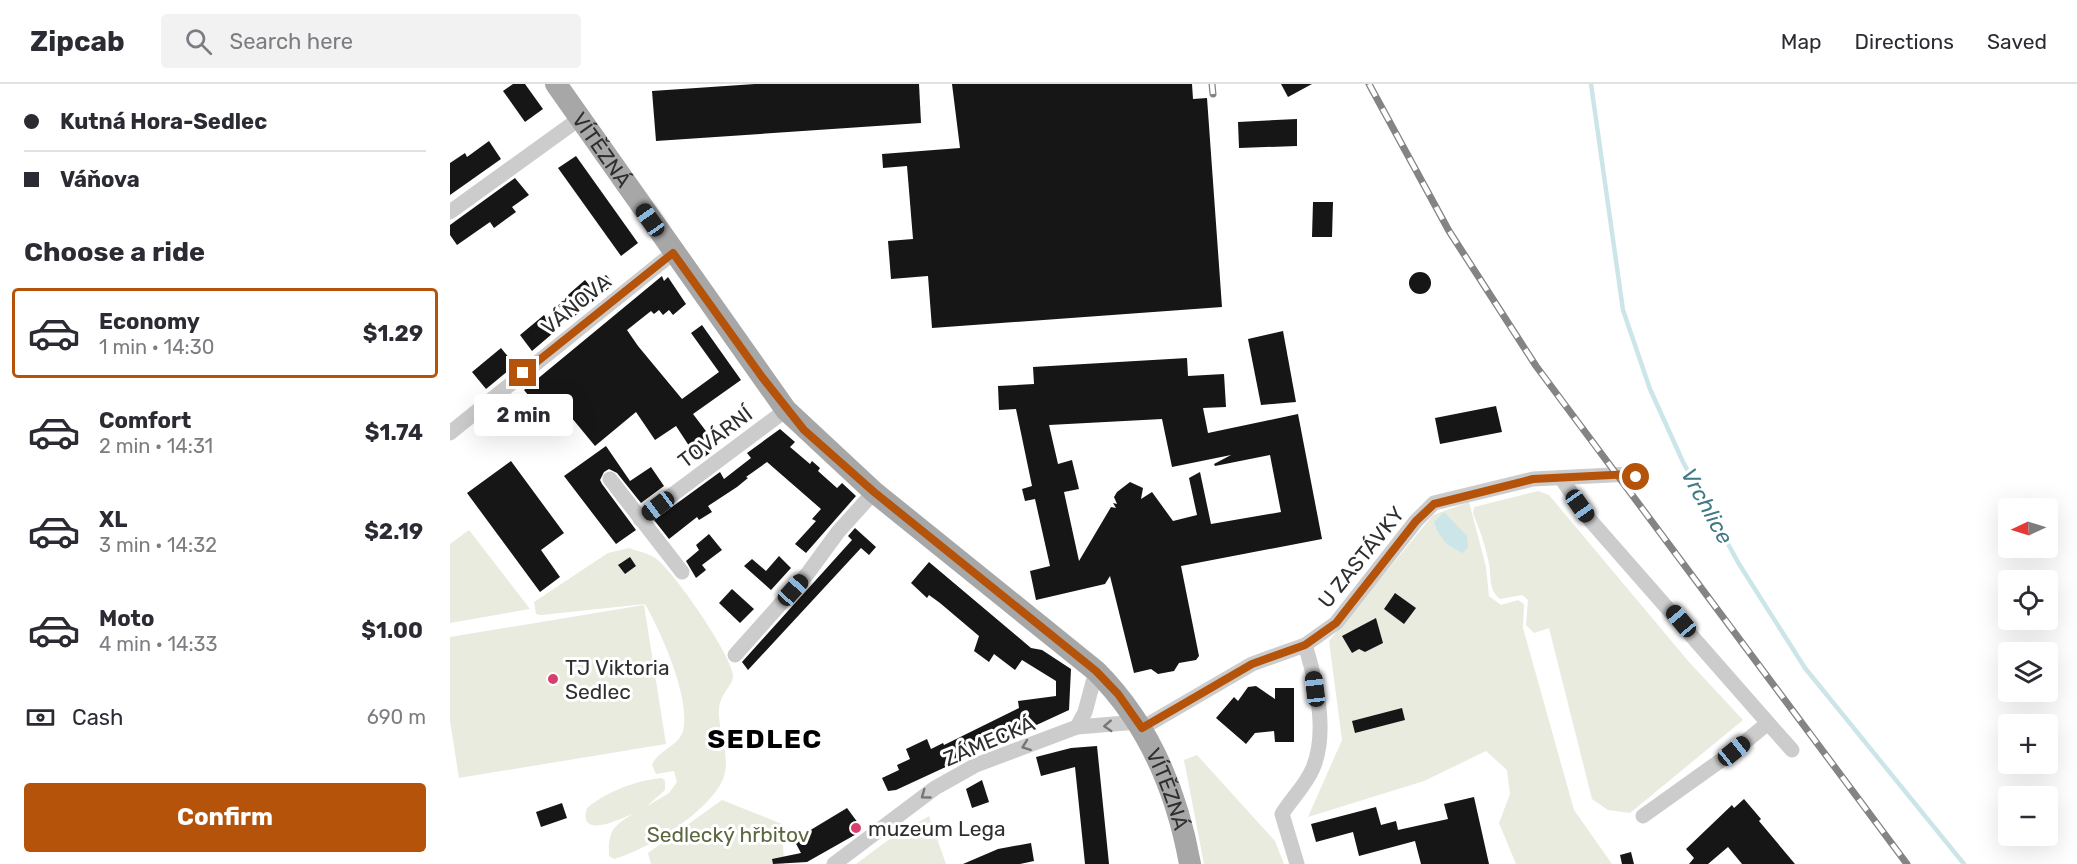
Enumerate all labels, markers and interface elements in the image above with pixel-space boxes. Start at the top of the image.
search box [161,14,581,68]
text: Zipcab [30,25,125,58]
icon: search [182,25,215,58]
text: Search here [230,28,353,55]
text: Map [1781,29,1822,54]
text: Directions [1855,29,1954,54]
text: Saved [1987,29,2047,54]
street label: VÍTĚZNÁ [567,107,637,192]
text: Kutná Hora-Sedlec [60,108,267,135]
text: Váňova [60,166,140,193]
car [632,200,668,240]
text: Choose a ride [24,236,205,268]
street label: VÁŇOVA [536,268,616,340]
icon: car [27,306,81,360]
text: Economy [99,308,200,335]
text: $1.29 [363,320,423,347]
text: 1 min · 14:30 [99,335,214,359]
route end [509,359,536,386]
callout: 2 min [473,394,572,436]
street label: TOVÁRNÍ [673,400,758,473]
text: 2 min [496,403,551,427]
icon: car [27,405,81,459]
text: Comfort [99,407,191,434]
text: $1.74 [365,419,423,446]
text: 2 min · 14:31 [99,434,213,458]
route start [1622,463,1649,490]
water label: Vrchlice [1675,463,1739,549]
car [1562,486,1598,526]
car [638,488,678,524]
north arrow [1998,498,2058,558]
map controls [1998,498,2058,846]
street label: U ZASTÁVKY [1313,501,1409,613]
icon: car [27,504,81,558]
text: XL [99,506,127,533]
text: $2.19 [364,518,423,545]
text: 3 min · 14:32 [99,533,217,557]
button: locate [1998,570,2058,630]
car [774,571,812,609]
car [1663,601,1699,641]
icon: car [27,603,81,657]
text: Moto [99,605,154,632]
text: $1.00 [361,617,423,644]
text: 4 min · 14:33 [99,632,218,656]
button: layers [1998,642,2058,702]
place label: TJ Viktoria Sedlec [565,655,670,704]
car [1304,670,1326,708]
marker: TJ Viktoria Sedlec [546,672,560,686]
icon: cash [24,701,57,734]
text: Cash [72,704,123,731]
text: 690 m [367,705,426,729]
street label: ZÁMECKÁ [940,711,1038,771]
button: + [1998,714,2058,774]
one-way arrow [1103,719,1112,732]
district label: SEDLEC [707,723,823,755]
car [1714,733,1754,769]
one-way arrow [1022,739,1032,752]
street label: VÍTĚZNÁ [1141,744,1194,833]
button: Confirm [24,783,426,852]
button: − [1998,786,2058,846]
one-way arrow [921,788,932,799]
place label: muzeum Lega [868,816,1006,841]
marker: muzeum Lega [849,821,863,835]
park label: Sedlecký hřbitov [647,822,809,847]

